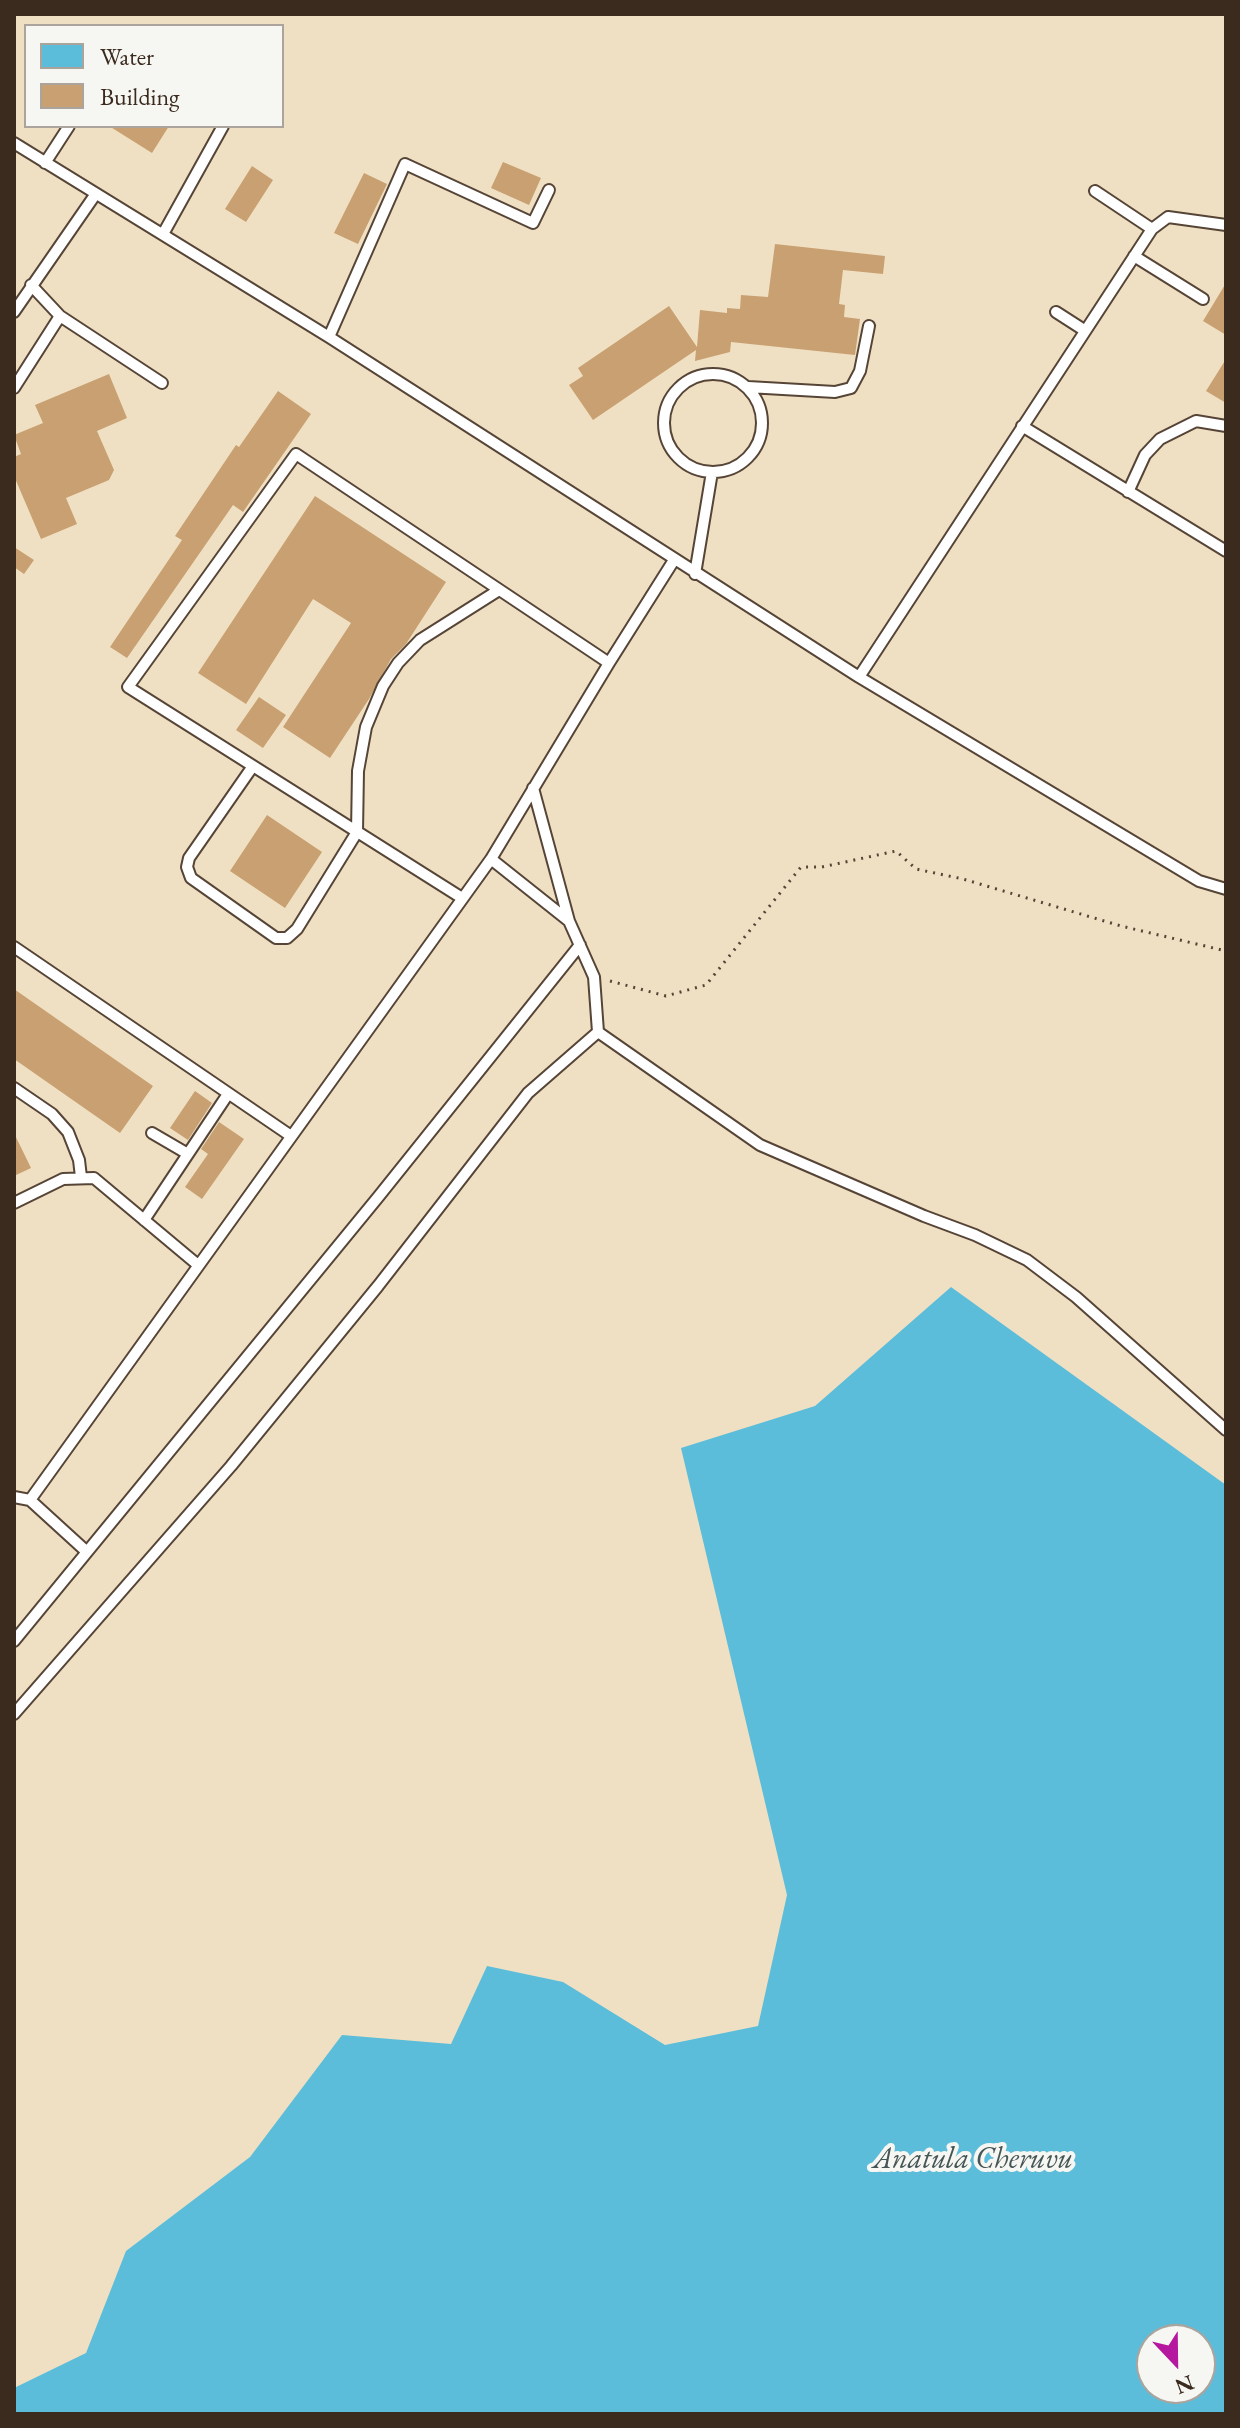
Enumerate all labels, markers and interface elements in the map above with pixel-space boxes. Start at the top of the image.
legend [24,24,284,128]
text: Water [100,41,154,72]
text: Building [100,81,180,112]
water label: Anatula Cheruvu [873,2142,1073,2178]
north arrow [1136,2324,1216,2404]
text: N [1171,2368,1198,2402]

